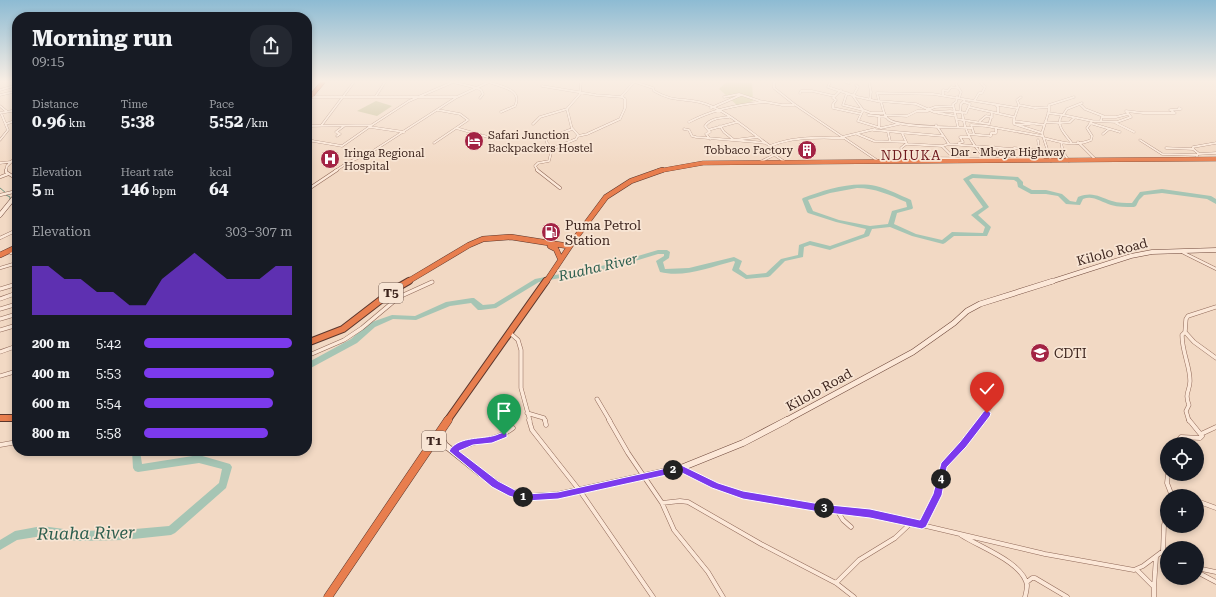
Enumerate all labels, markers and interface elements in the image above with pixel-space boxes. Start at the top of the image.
button: share [250,25,292,67]
text: Morning run [32,26,173,51]
text: 09:15 [32,54,64,69]
text: Distance [32,98,79,111]
text: Time [121,98,148,111]
text: Pace [209,98,234,111]
text: 0.96 [32,111,66,131]
text: 5:38 [121,111,155,131]
text: 5:52 [209,111,243,131]
text: km [66,117,86,130]
text: /km [243,117,268,130]
place label: Safari Junction Backpackers Hostel [488,129,593,155]
hotel icon: Safari Junction Backpackers Hostel [463,130,485,152]
building icon: Tobbaco Factory [796,139,818,161]
place label: Tobbaco Factory [704,144,793,157]
street label: Dar - Mbeya Highway [951,146,1066,159]
place label: Iringa Regional Hospital [344,147,425,173]
hospital icon: Iringa Regional Hospital [319,148,341,170]
district label: NDIUKA [881,148,941,163]
text: Elevation [32,166,82,179]
text: Heart rate [121,166,174,179]
text: kcal [209,166,231,179]
text: 5 [32,179,42,199]
text: 146 [121,179,149,199]
text: 64 [209,179,228,199]
text: m [42,185,54,198]
text: bpm [149,185,176,198]
place label: Puma Petrol Station [565,218,641,248]
fuel station icon: Puma Petrol Station [540,221,562,243]
text: Elevation [32,224,91,239]
text: 303–307 m [225,224,292,239]
street label: Kilolo Road [1075,235,1150,269]
water label: Ruaha River [556,250,639,284]
road number: T5 [379,283,403,303]
text: 200 m [32,336,70,351]
text: 5:42 [96,336,121,351]
school or university icon: CDTI [1029,342,1051,364]
place label: CDTI [1054,346,1087,361]
street label: Kilolo Road [784,365,855,414]
text: 400 m [32,366,70,381]
text: 5:53 [96,366,121,381]
pin [970,372,1004,413]
icon: check [976,378,998,400]
pin [487,394,521,435]
text: 600 m [32,396,70,411]
text: 5:54 [96,396,121,411]
icon: arrive [493,400,515,422]
text: 800 m [32,426,70,441]
text: 5:58 [96,426,121,441]
road number: T1 [422,431,446,451]
map controls [1160,437,1204,585]
button: locate [1160,437,1204,481]
pin: 2 [663,460,683,480]
text: 2 [670,463,676,476]
pin: 4 [931,469,951,489]
text: 4 [938,472,944,485]
pin: 1 [513,487,533,507]
button: + [1160,489,1204,533]
text: 1 [520,490,526,503]
pin: 3 [814,498,834,518]
text: 3 [821,501,827,514]
water label: Ruaha River [36,522,135,544]
button: − [1160,541,1204,585]

